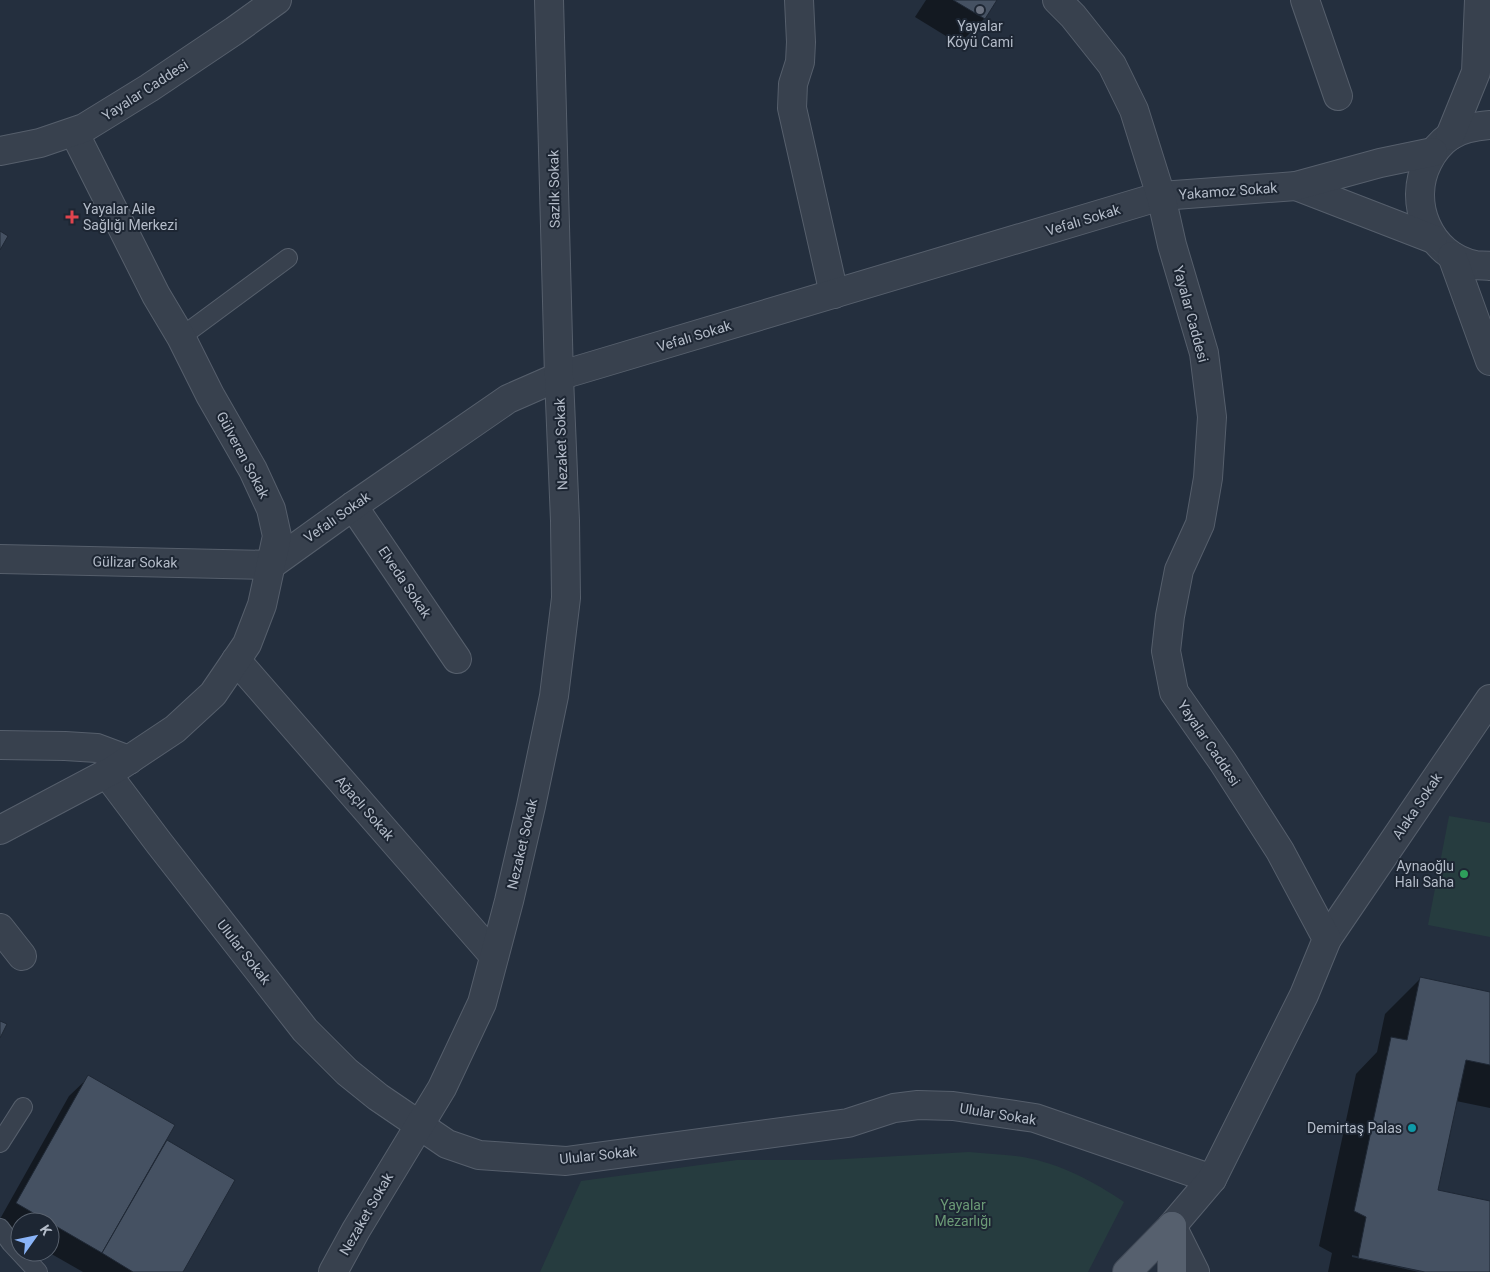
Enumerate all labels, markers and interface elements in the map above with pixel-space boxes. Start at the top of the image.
marker: Yayalar Köyü Cami [974,4,986,16]
place label: Yayalar Köyü Cami [947,18,1013,50]
street label: Yayalar Caddesi [99,56,191,124]
street label: Sazlık Sokak [545,149,563,228]
street label: Yakamoz Sokak [1178,180,1279,202]
place label: Yayalar Aile Sağlığı Merkezi [83,201,178,233]
street label: Vefalı Sokak [1044,201,1123,239]
marker: Yayalar Aile Sağlığı Merkezi [65,210,79,224]
street label: Yayalar Caddesi [1170,264,1212,364]
street label: Vefalı Sokak [655,317,734,355]
street label: Nezaket Sokak [551,397,571,491]
street label: Gülveren Sokak [213,409,273,502]
street label: Vefalı Sokak [301,488,374,546]
street label: Elveda Sokak [375,543,435,621]
street label: Gülizar Sokak [92,553,179,571]
street label: Yayalar Caddesi [1175,697,1243,789]
street label: Alaka Sokak [1389,769,1446,842]
street label: Ağaçlı Sokak [333,772,398,844]
street label: Nezaket Sokak [504,796,540,891]
place label: Aynaoğlu Halı Saha [1395,858,1454,890]
marker: Aynaoğlu Halı Saha [1458,868,1470,880]
street label: Ulular Sokak [214,917,275,988]
street label: Ulular Sokak [958,1100,1038,1128]
place label: Demirtaş Palas [1307,1120,1402,1136]
marker: Demirtaş Palas [1406,1122,1418,1134]
street label: Ulular Sokak [559,1143,638,1167]
street label: Nezaket Sokak [336,1169,397,1258]
park label: Yayalar Mezarlığı [934,1197,992,1229]
north arrow [10,1212,60,1262]
text: K [37,1222,55,1238]

